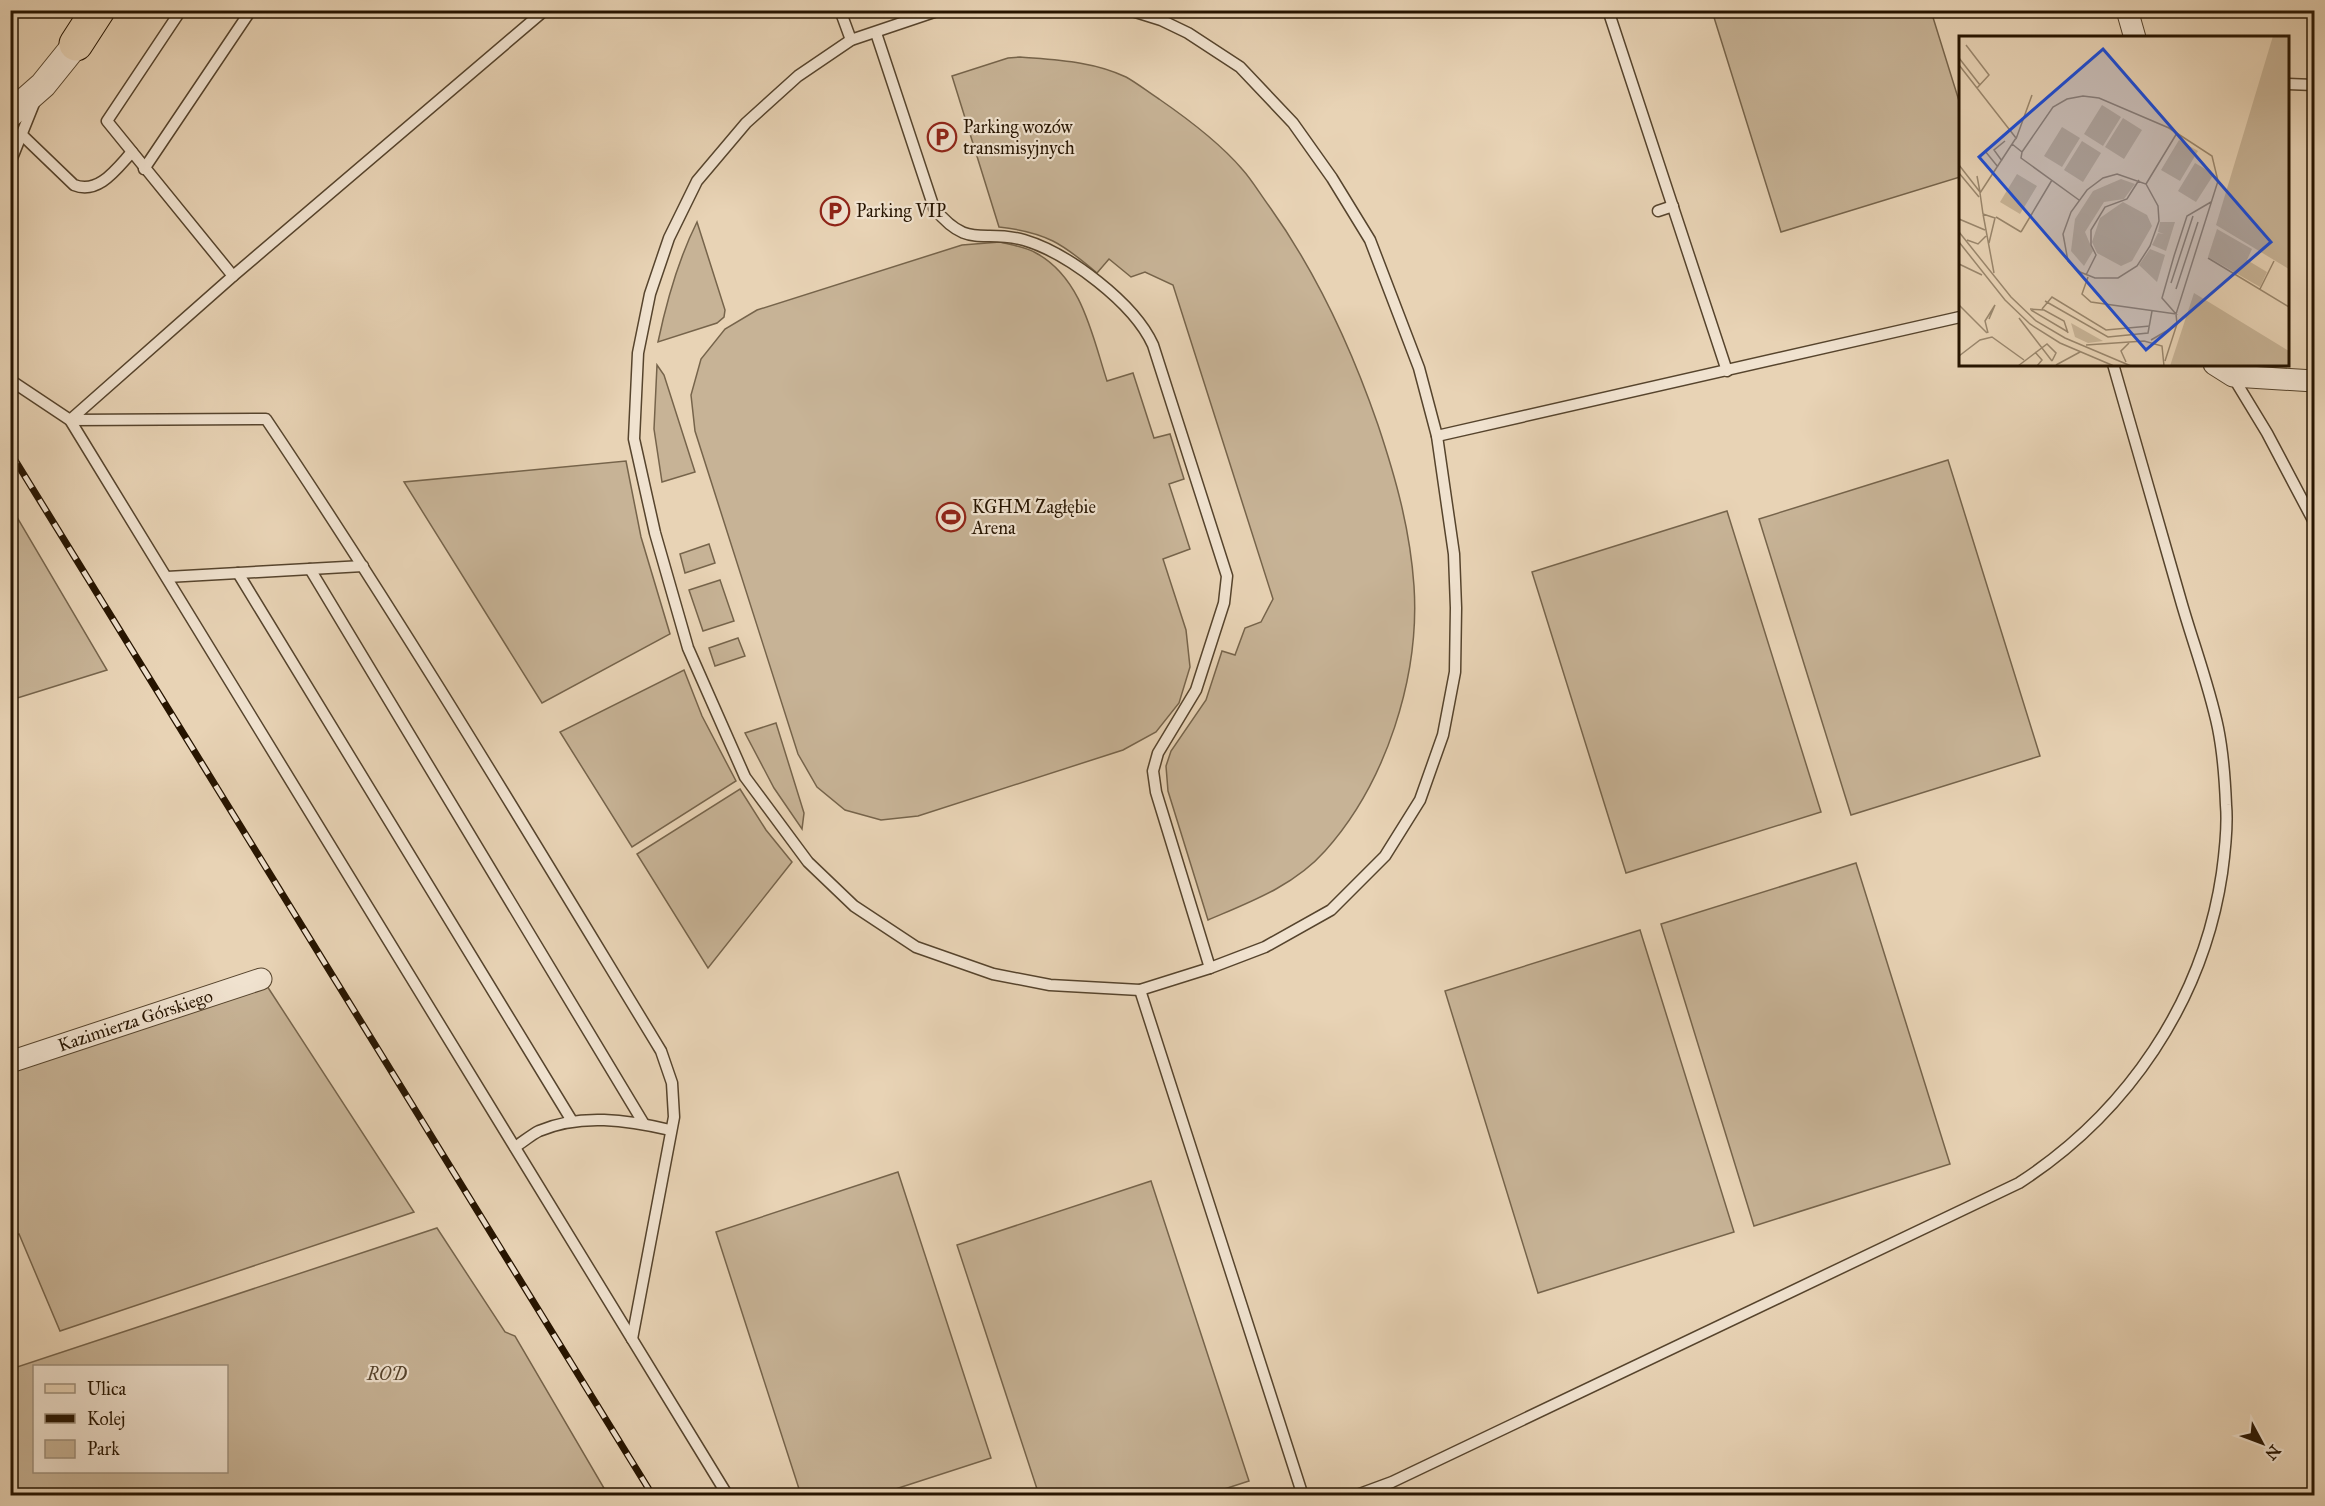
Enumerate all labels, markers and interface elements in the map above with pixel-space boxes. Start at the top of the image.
inset map [1959,36,2289,366]
place label: Parking wozów transmisyjnych [963,116,1075,159]
parking icon: Parking wozów transmisyjnych [926,121,958,153]
parking icon: Parking VIP [819,195,851,227]
place label: Parking VIP [856,200,946,223]
place label: KGHM Zagłębie Arena [971,496,1096,539]
sports icon: KGHM Zagłębie Arena [935,501,967,533]
street label: Kazimierza Górskiego [55,985,216,1056]
park label: ROD [366,1363,407,1385]
legend [33,1365,228,1473]
text: Ulica [87,1378,127,1400]
text: Kolej [87,1408,125,1430]
north arrow [2232,1413,2292,1473]
text: Park [87,1438,120,1460]
text: N [2261,1441,2285,1464]

